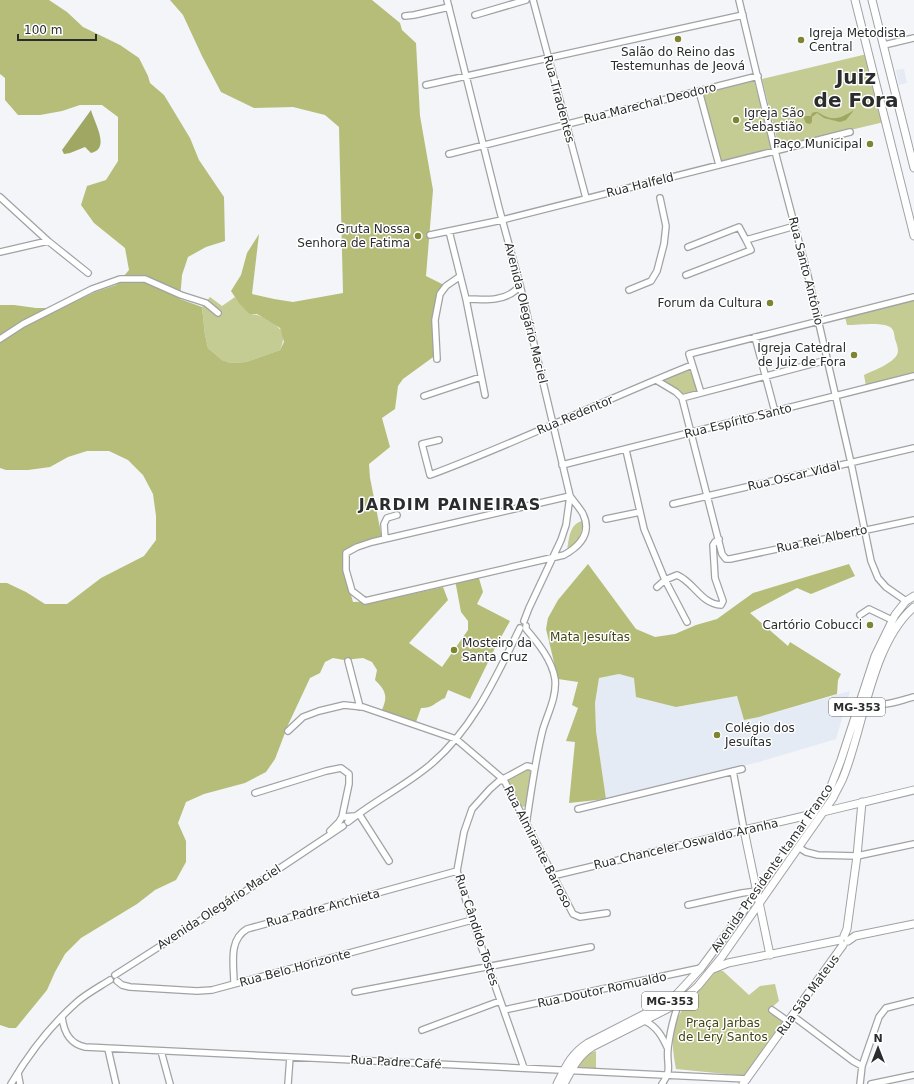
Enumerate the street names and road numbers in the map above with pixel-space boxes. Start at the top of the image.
street label: Rua Tiradentes [541,54,577,144]
street label: Rua Marechal Deodoro [582,80,718,126]
street label: Rua Halfeld [605,170,675,200]
street label: Rua Santo Antônio [786,215,826,327]
street label: Avenida Olegário Maciel [502,241,550,385]
street label: Rua Redentor [535,393,615,437]
street label: Rua Espírito Santo [683,401,793,441]
street label: Rua Oscar Vidal [746,459,842,493]
street label: Rua Rei Alberto [775,523,869,555]
road number: MG-353 [829,698,885,716]
street label: Avenida Presidente Itamar Franco [708,781,836,955]
street label: Rua Almirante Barroso [501,784,575,910]
street label: Rua Chanceler Oswaldo Aranha [592,816,780,872]
street label: Avenida Olegário Maciel [155,862,283,952]
street label: Rua Cândido Tostes [452,872,502,988]
street label: Rua Padre Anchieta [265,886,381,930]
street label: Rua Belo Horizonte [238,946,352,990]
street label: Rua São Mateus [774,952,842,1038]
street label: Rua Doutor Romualdo [536,969,668,1011]
road number: MG-353 [642,992,698,1010]
street label: Rua Padre Café [350,1053,442,1071]

